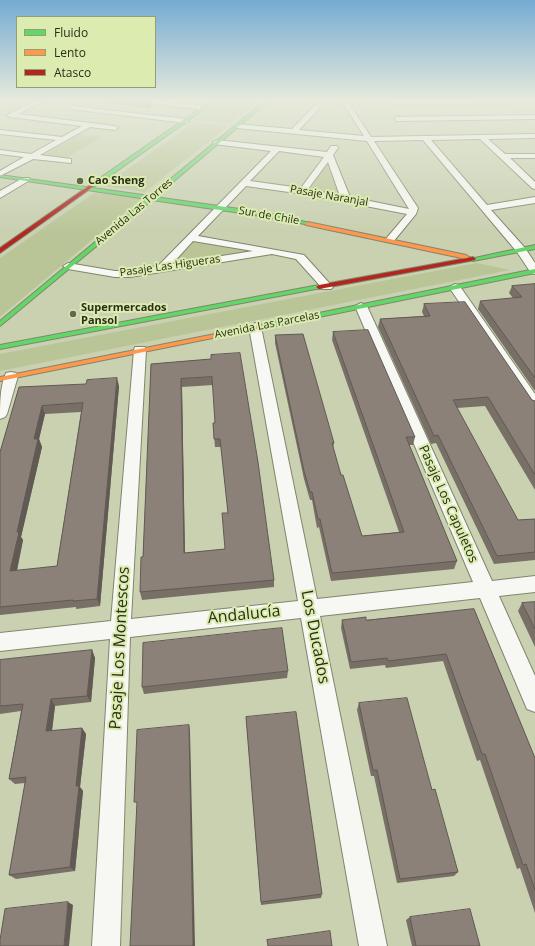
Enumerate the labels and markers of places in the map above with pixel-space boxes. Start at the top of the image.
place label: Cao Sheng [88,174,145,188]
marker: Cao Sheng [75,176,85,186]
place label: Supermercados Pansol [81,301,167,327]
marker: Supermercados Pansol [68,309,78,319]

